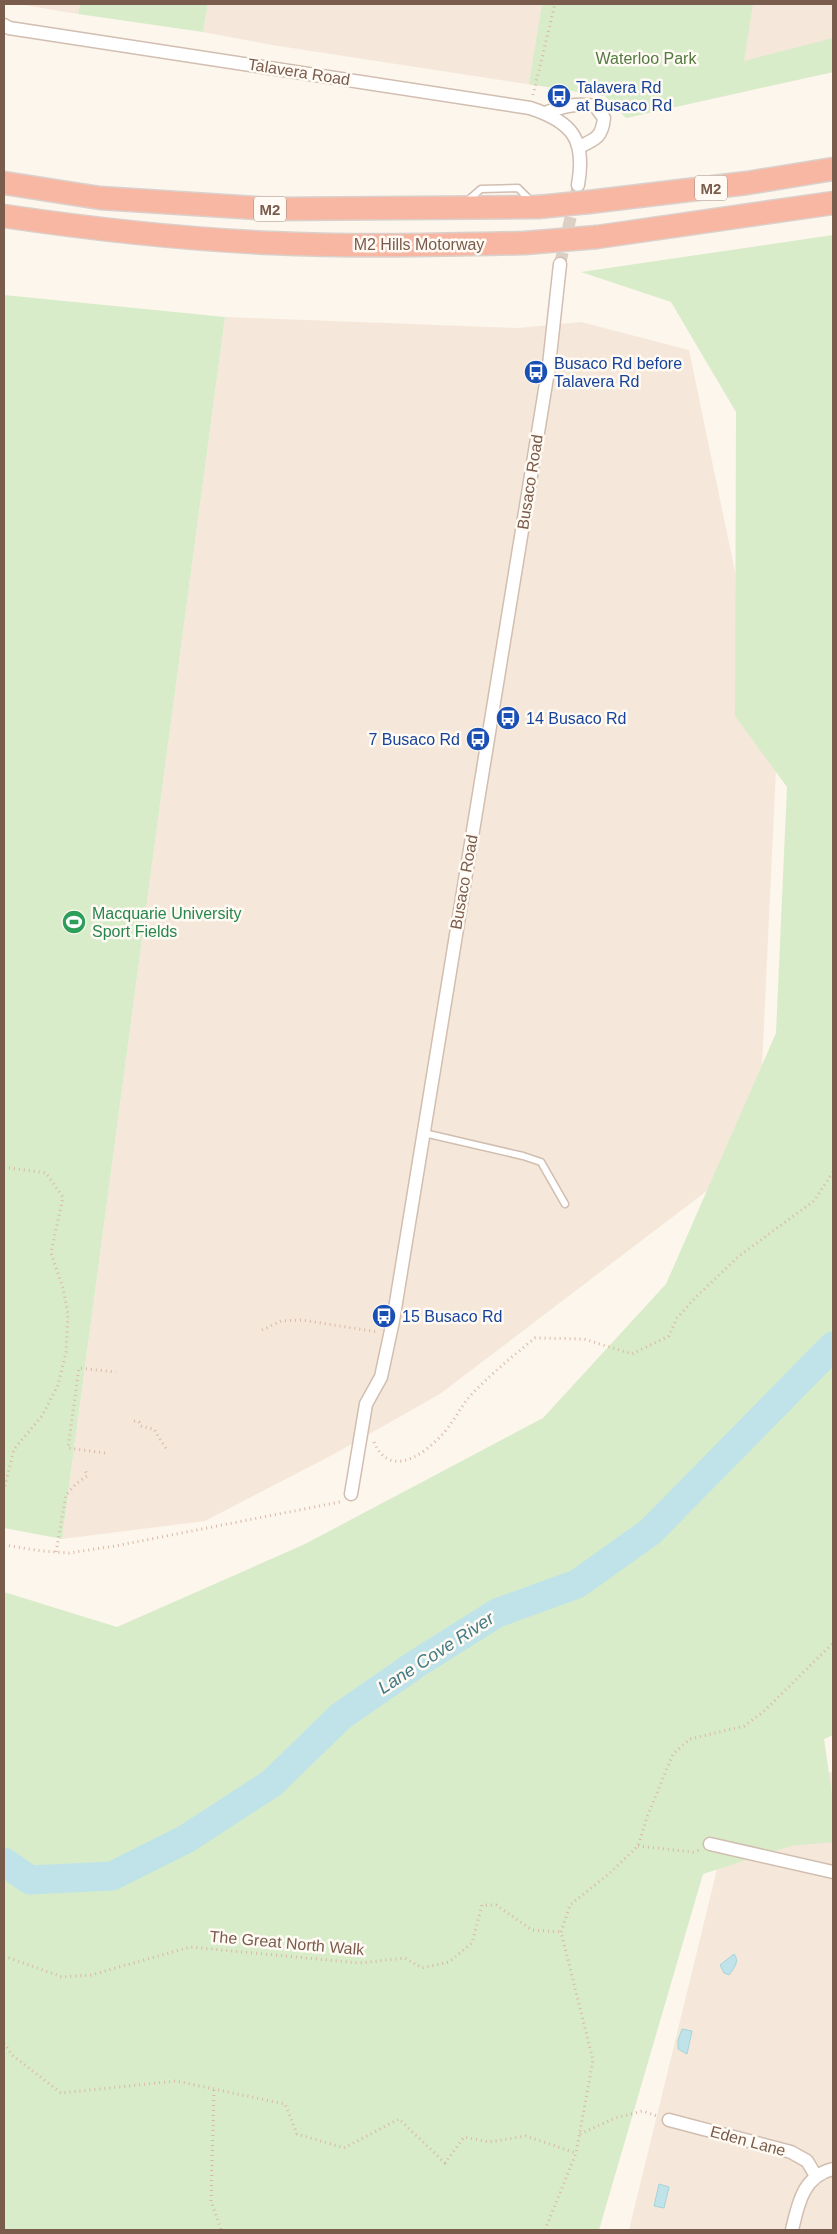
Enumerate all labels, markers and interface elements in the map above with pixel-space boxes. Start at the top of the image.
park label: Waterloo Park [596,50,697,67]
street label: Talavera Road [247,56,351,88]
place label: Talavera Rd at Busaco Rd [576,79,672,114]
bus stop icon: Talavera Rd at Busaco Rd [546,83,572,109]
road number: M2 [695,176,727,200]
road number: M2 [254,196,286,222]
street label: M2 Hills Motorway [354,236,484,253]
place label: Busaco Rd before Talavera Rd [554,355,682,390]
bus stop icon: Busaco Rd before Talavera Rd [523,359,549,385]
street label: Busaco Road [514,433,546,531]
bus stop icon: 14 Busaco Rd [495,705,521,731]
place label: 14 Busaco Rd [526,710,627,727]
bus stop icon: 7 Busaco Rd [465,726,491,752]
place label: 7 Busaco Rd [368,731,460,748]
street label: Busaco Road [447,833,481,931]
place label: Macquarie University Sport Fields [92,905,241,940]
sports icon: Macquarie University Sport Fields [61,909,87,935]
bus stop icon: 15 Busaco Rd [371,1303,397,1329]
place label: 15 Busaco Rd [402,1308,503,1325]
water label: Lane Cove River [374,1608,499,1698]
street label: The Great North Walk [209,1928,366,1958]
street label: Eden Lane [708,2123,788,2159]

